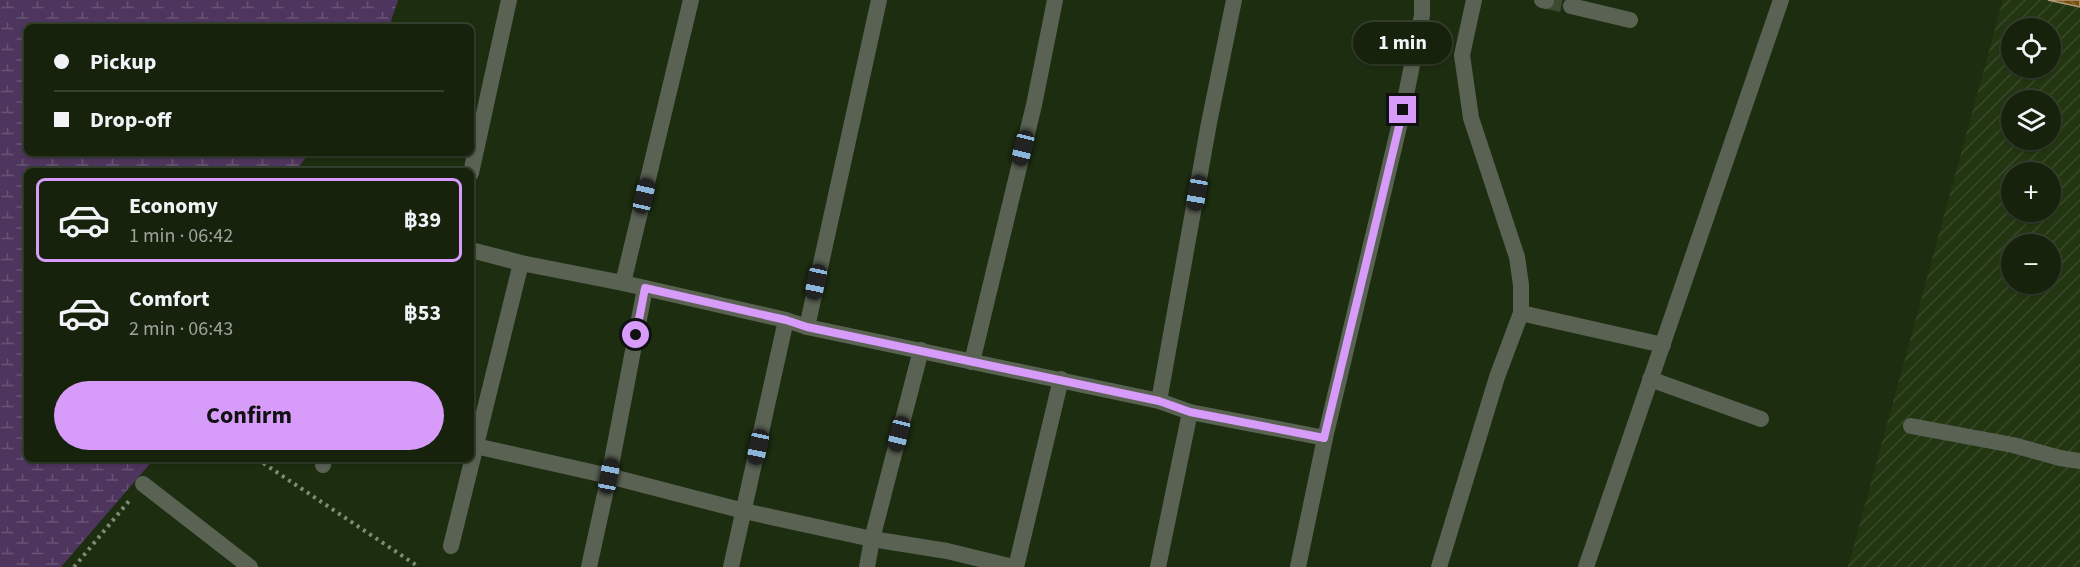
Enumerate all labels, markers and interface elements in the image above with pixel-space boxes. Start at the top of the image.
map controls [2001,18,2061,294]
button: locate [2001,18,2061,78]
callout: 1 min [1354,23,1452,65]
text: 1 min [1378,29,1427,57]
text: Pickup [90,46,156,78]
button: layers [2001,90,2061,150]
route end [1389,96,1416,123]
text: Drop-off [90,104,171,136]
car [1010,128,1036,168]
button: + [2001,162,2061,222]
car [1185,174,1209,212]
car [631,176,657,216]
text: Economy [129,190,218,222]
icon: car [57,193,111,247]
text: ฿39 [404,204,441,236]
text: 1 min · 06:42 [129,222,233,250]
button: − [2001,234,2061,294]
car [803,263,829,301]
text: Comfort [129,283,210,315]
icon: car [57,286,111,340]
text: ฿53 [404,297,441,329]
text: 2 min · 06:43 [129,315,233,343]
route start [622,321,649,348]
button: Confirm [54,381,444,450]
car [886,414,912,454]
car [745,428,771,466]
car [597,457,621,495]

